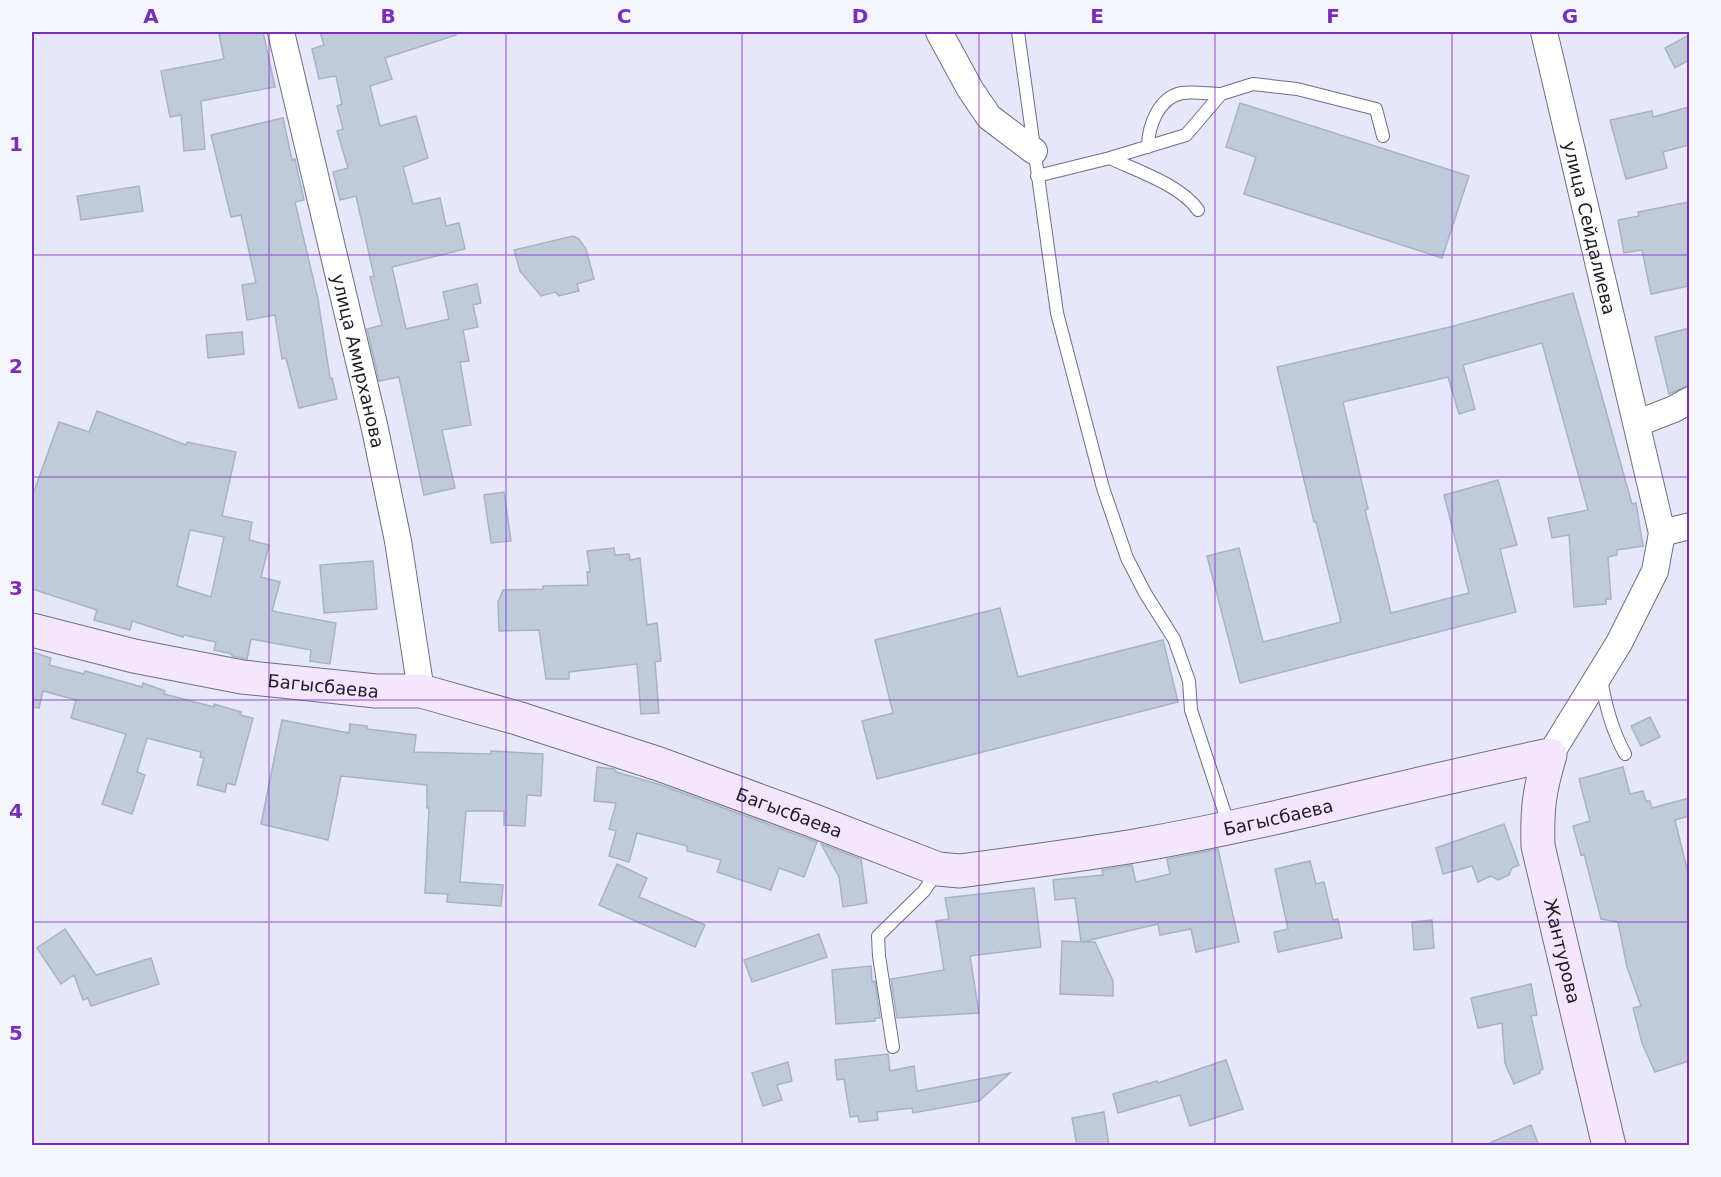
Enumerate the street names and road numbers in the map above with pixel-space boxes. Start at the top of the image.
street label: улица Сейдалиева [1559,139,1621,317]
street label: улица Амирханова [328,272,389,450]
street label: Багысбаева [267,669,380,702]
street label: Багысбаева [733,783,846,841]
street label: Багысбаева [1221,794,1335,839]
street label: Жантурова [1540,896,1585,1006]

